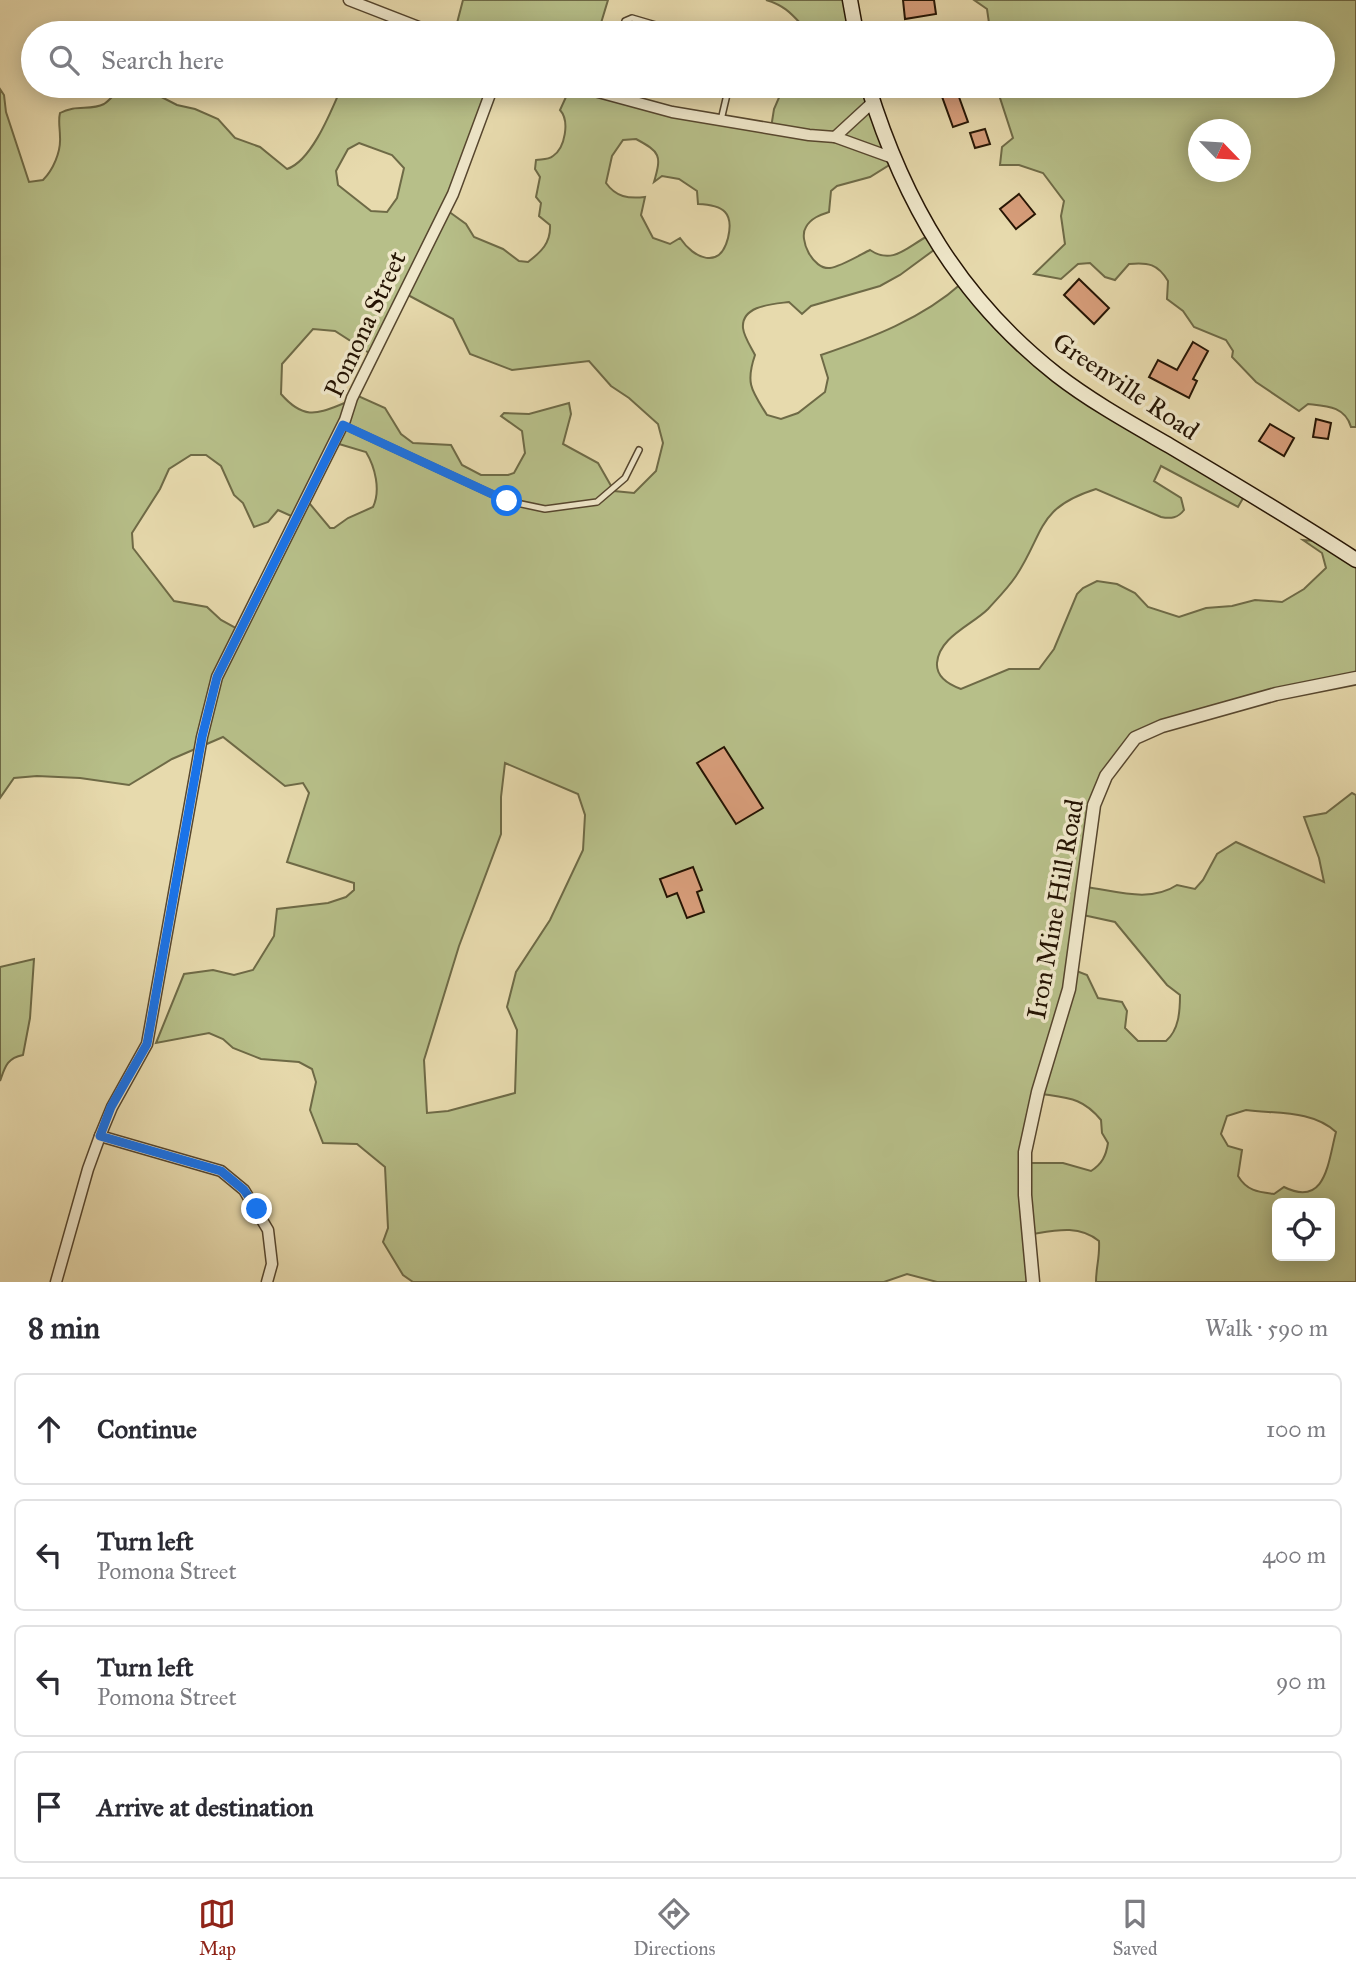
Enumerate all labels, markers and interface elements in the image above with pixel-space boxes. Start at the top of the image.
search box [21,21,1335,98]
icon: search [45,41,83,79]
text: Search here [101,44,224,76]
north arrow [1188,119,1251,182]
street label: Pomona Street [317,246,413,402]
street label: Greenville Road [1047,325,1205,447]
route start [491,485,522,516]
street label: Iron Mine Hill Road [1020,796,1090,1022]
route end [241,1193,272,1224]
map controls [1272,1198,1335,1261]
button: locate [1272,1198,1335,1261]
text: 8 min [28,1310,100,1346]
text: Walk · 590 m [1205,1314,1328,1342]
icon: ahead [30,1410,68,1448]
text: Continue [97,1413,197,1445]
text: 100 m [1266,1415,1326,1443]
text: Turn left [97,1525,193,1557]
icon: left [30,1536,68,1574]
text: 400 m [1262,1541,1326,1569]
text: Pomona Street [97,1557,237,1585]
text: Turn left [97,1651,193,1683]
icon: left [30,1662,68,1700]
text: 90 m [1276,1667,1326,1695]
text: Pomona Street [97,1683,237,1711]
icon: arrive [30,1788,68,1826]
text: Arrive at destination [97,1791,314,1823]
tab: Map [198,1895,236,1960]
tab: Directions [633,1895,715,1960]
tab: Saved [1112,1895,1158,1960]

